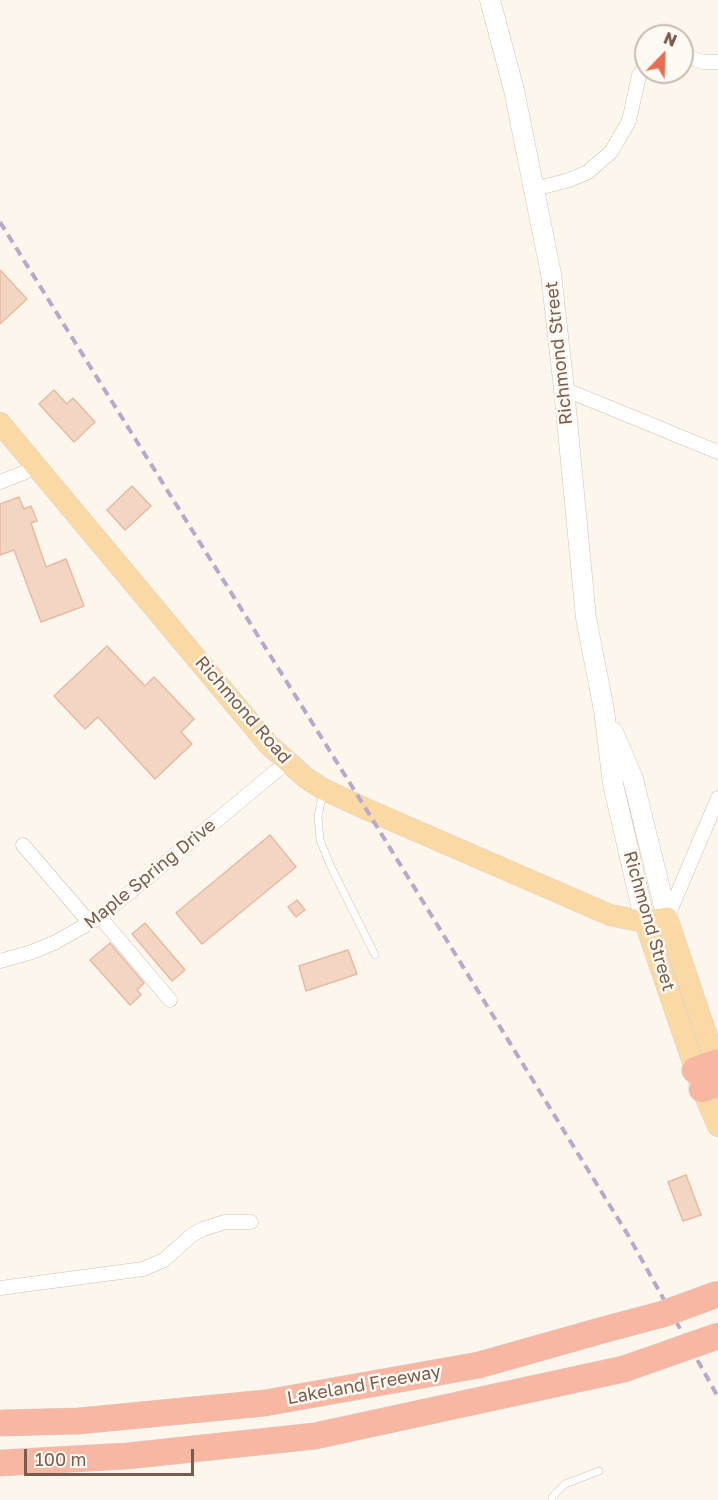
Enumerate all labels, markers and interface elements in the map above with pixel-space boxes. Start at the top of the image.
north arrow [634,24,694,84]
text: N [661,28,680,51]
street label: Richmond Street [541,280,577,426]
street label: Richmond Road [190,652,296,768]
street label: Maple Spring Drive [80,814,220,934]
street label: Richmond Street [619,849,679,993]
street label: Lakeland Freeway [285,1361,443,1409]
scale bar [27,1437,196,1475]
text: 100 m [35,1448,86,1470]

